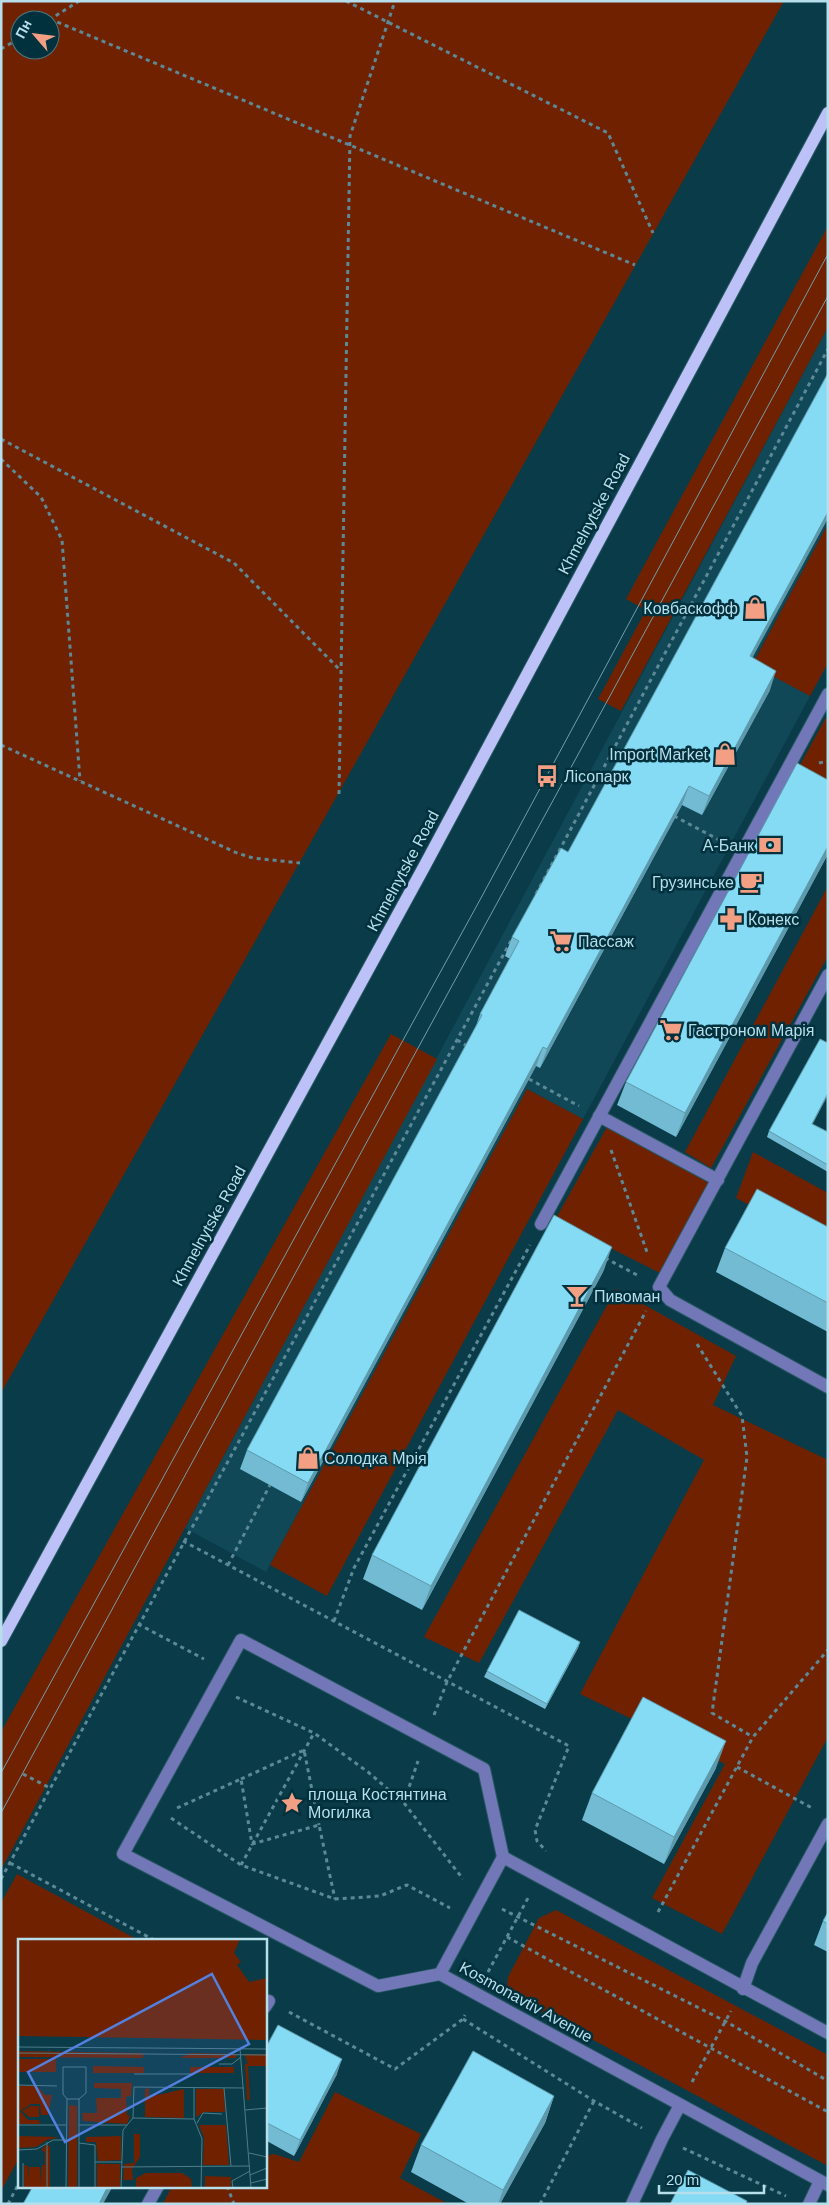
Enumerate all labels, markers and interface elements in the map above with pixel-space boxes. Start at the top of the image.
north arrow [10,10,60,60]
text: Пн [12,17,35,41]
street label: Khmelnytske Road [555,451,633,577]
shop icon: Ковбаскофф [742,595,768,621]
place label: Ковбаскофф [643,600,738,617]
shop icon: Import Market [712,741,738,767]
place label: Import Market [609,746,709,763]
bus stop icon: Лісопарк [534,763,560,789]
place label: Лісопарк [564,768,630,785]
street label: Khmelnytske Road [364,808,442,934]
bank icon: А-Банк [757,832,783,858]
place label: А-Банк [703,837,755,854]
cafe icon: Грузинське [738,869,764,895]
place label: Грузинське [652,874,734,891]
pharmacy icon: Конекс [718,906,744,932]
place label: Конекс [748,911,799,928]
supermarket icon: Пассаж [548,928,574,954]
place label: Пассаж [578,933,634,950]
supermarket icon: Гастроном Марія [658,1017,684,1043]
place label: Гастроном Марія [688,1022,815,1039]
street label: Khmelnytske Road [169,1163,249,1289]
bar icon: Пивоман [564,1283,590,1309]
place label: Пивоман [594,1288,660,1305]
shop icon: Солодка Мрія [295,1445,321,1471]
place label: Солодка Мрія [324,1450,427,1467]
place label: площа Костянтина Могилка [308,1786,447,1821]
place icon: площа Костянтина Могилка [279,1790,305,1816]
inset map [18,1939,266,2188]
street label: Kosmonavtiv Avenue [457,1958,595,2046]
scale bar [659,2162,764,2194]
text: 20 m [666,2171,699,2188]

